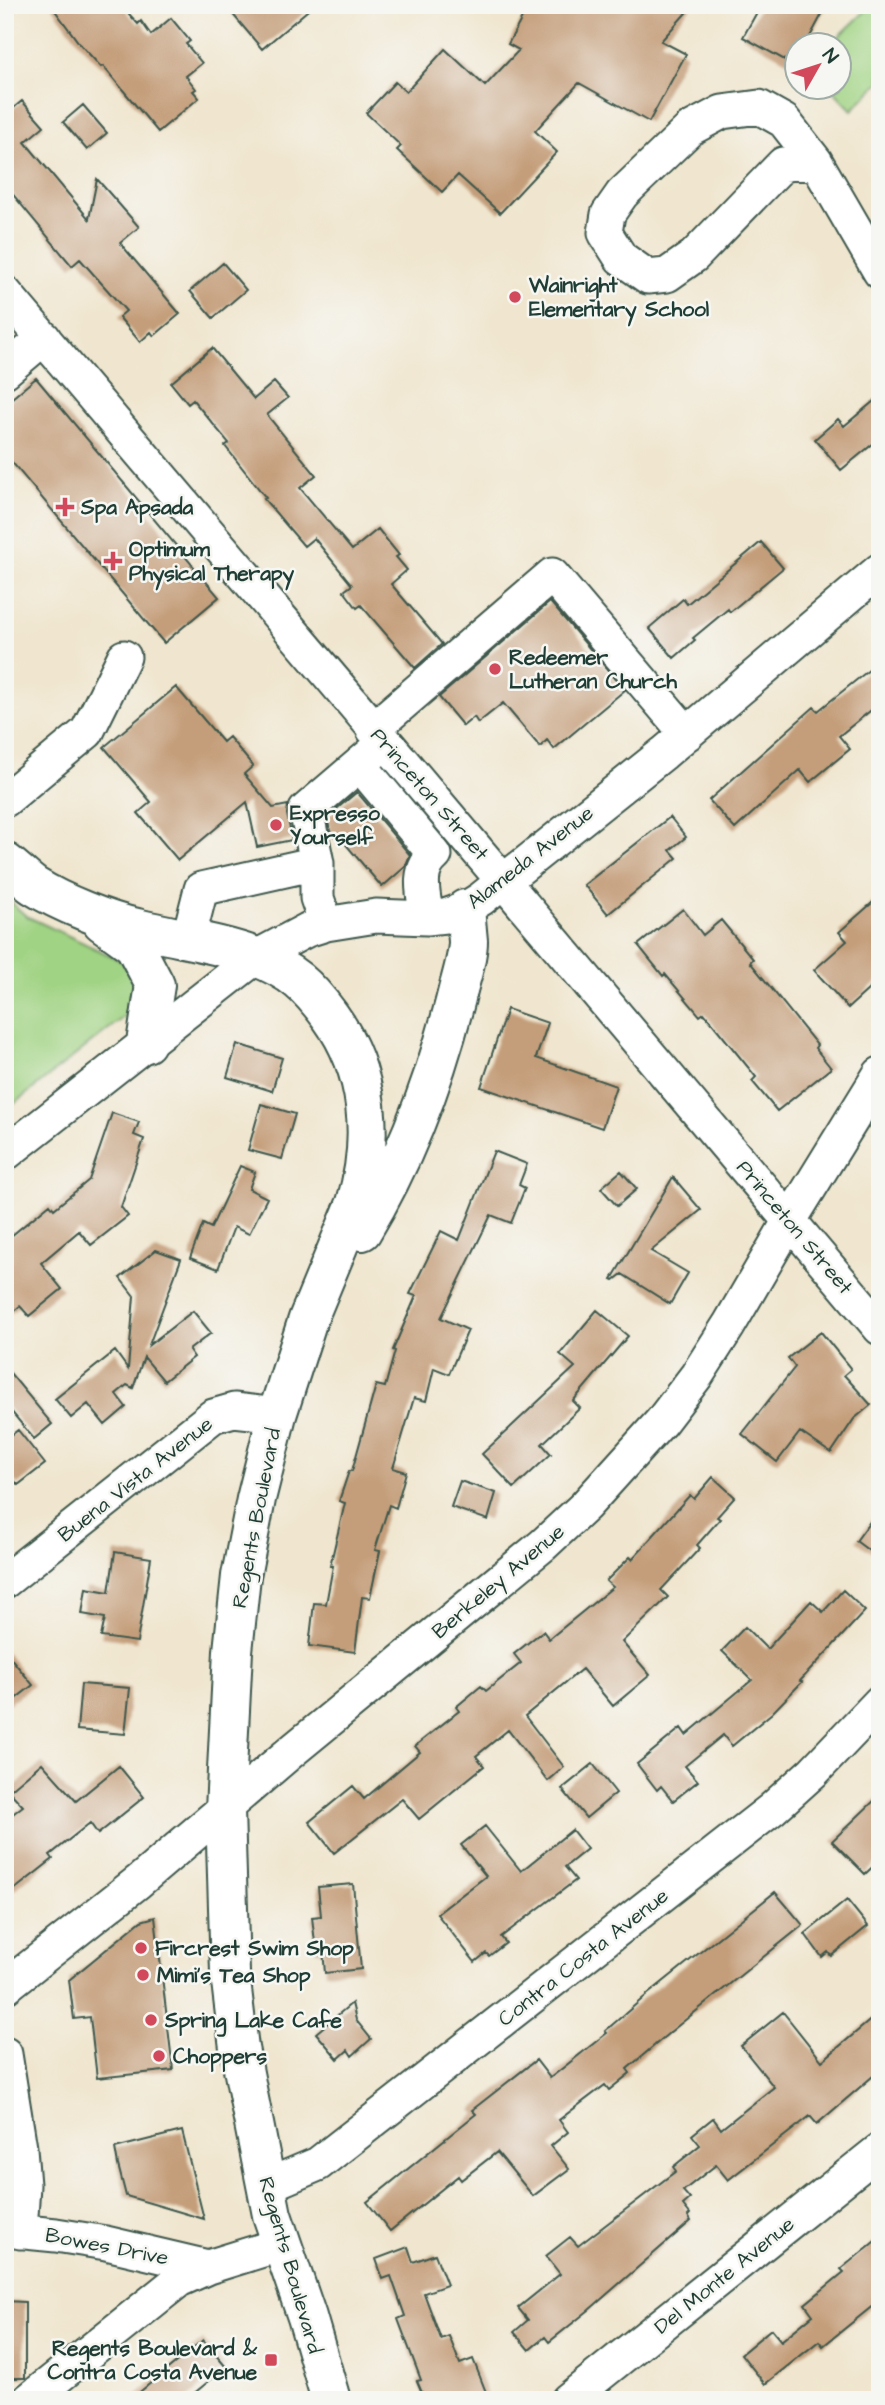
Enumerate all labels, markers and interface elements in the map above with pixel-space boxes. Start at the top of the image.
north arrow [784,32,854,102]
text: N [816,43,844,69]
place label: Wainright Elementary School [528,271,710,327]
marker: Wainright Elementary School [507,289,523,305]
place label: Spa Apsada [80,493,193,523]
marker: Spa Apsada [55,497,75,517]
place label: Optimum Physical Therapy [129,535,295,591]
marker: Optimum Physical Therapy [103,551,123,571]
place label: Redeemer Lutheran Church [509,643,677,696]
marker: Redeemer Lutheran Church [487,661,503,677]
street label: Princeton Street [364,722,496,867]
place label: Expresso Yourself [290,799,380,852]
street label: Alameda Avenue [461,799,600,916]
marker: Expresso Yourself [268,817,284,833]
street label: Princeton Street [730,1154,860,1301]
street label: Buena Vista Avenue [52,1410,219,1549]
street label: Regents Boulevard [225,1426,290,1611]
street label: Berkeley Avenue [426,1517,572,1647]
street label: Contra Costa Avenue [492,1882,675,2033]
place label: Fircrest Swim Shop [155,1934,354,1964]
marker: Fircrest Swim Shop [133,1940,149,1956]
place label: Mimi's Tea Shop [157,1961,311,1991]
marker: Mimi's Tea Shop [135,1967,151,1983]
place label: Spring Lake Cafe [164,2006,343,2037]
marker: Spring Lake Cafe [143,2012,159,2028]
place label: Choppers [173,2042,267,2072]
marker: Choppers [151,2048,167,2064]
street label: Regents Boulevard [250,2173,330,2358]
street label: Del Monte Avenue [648,2210,801,2341]
street label: Bowes Drive [43,2220,171,2273]
place label: Regents Boulevard & Contra Costa Avenue [48,2334,258,2387]
marker: Regents Boulevard & Contra Costa Avenue [263,2352,279,2368]

